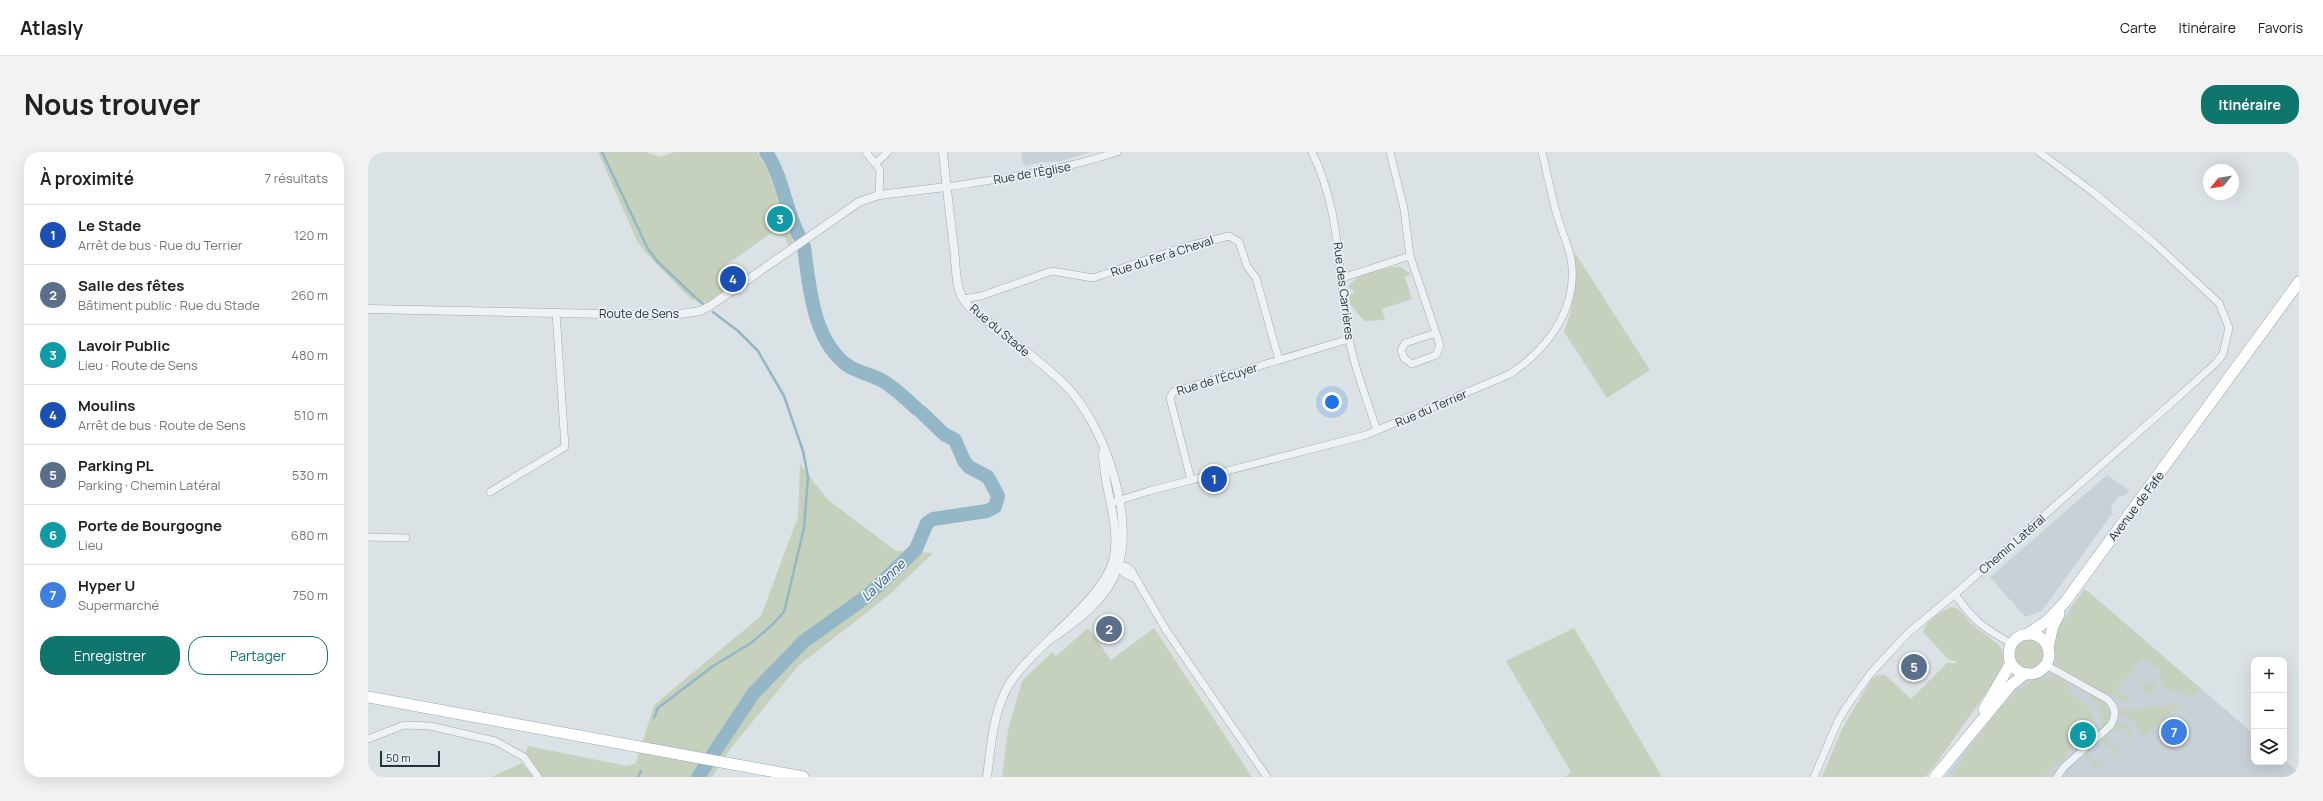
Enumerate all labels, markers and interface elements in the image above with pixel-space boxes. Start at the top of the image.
text: Atlasly [20,15,83,41]
text: Carte [2120,18,2156,37]
text: Itinéraire [2178,18,2236,37]
text: Favoris [2258,18,2303,37]
text: Nous trouver [24,85,200,123]
button: Itinéraire [2201,85,2299,124]
street label: Rue de l'Église [992,158,1072,188]
north arrow [2203,164,2239,200]
text: À proximité [40,167,134,190]
text: 7 résultats [265,169,328,187]
pin: 3 [767,204,793,234]
text: Le Stade [78,215,141,236]
text: 1 [50,226,56,244]
text: 120 m [294,226,328,244]
street label: Rue du Fer à Cheval [1108,231,1216,281]
text: Arrêt de bus · Rue du Terrier [78,236,242,254]
street label: Rue des Carrières [1330,241,1358,341]
pin: 4 [720,264,746,294]
text: Salle des fêtes [78,275,184,296]
text: 2 [49,286,57,304]
text: 260 m [291,286,328,304]
text: Bâtiment public · Rue du Stade [78,296,260,314]
street label: Rue du Stade [966,300,1034,360]
street label: Route de Sens [599,305,679,322]
text: Lavoir Public [78,335,170,356]
text: 3 [49,346,57,364]
text: 480 m [291,346,328,364]
text: Lieu · Route de Sens [78,356,198,374]
street label: Rue de l’Écuyer [1174,358,1260,399]
street label: Rue du Terrier [1392,385,1470,431]
your location [1322,392,1342,412]
text: Moulins [78,395,135,416]
text: 4 [49,406,57,424]
text: 510 m [294,406,328,424]
text: Arrêt de bus · Route de Sens [78,416,246,434]
text: Parking PL [78,455,153,476]
pin: 1 [1201,464,1227,494]
text: 5 [49,466,57,484]
text: 530 m [292,466,328,484]
street label: Avenue de Fafe [2104,468,2168,544]
text: Parking · Chemin Latéral [78,476,221,494]
street label: Chemin Latéral [1975,510,2049,578]
text: Porte de Bourgogne [78,515,222,536]
text: 6 [49,526,57,544]
text: 680 m [291,526,328,544]
text: Lieu [78,536,103,554]
water label: La Vanne [857,554,910,605]
text: Hyper U [78,575,135,596]
text: 7 [50,586,56,604]
text: 750 m [292,586,328,604]
text: Supermarché [78,596,159,614]
pin: 2 [1096,614,1122,644]
button: Enregistrer [40,636,180,675]
button: Partager [188,636,328,675]
pin: 5 [1901,652,1927,682]
map controls [2251,657,2287,765]
button: + [2251,657,2287,693]
button: − [2251,693,2287,729]
pin: 7 [2161,717,2187,747]
pin: 6 [2070,720,2096,750]
button: layers [2251,729,2287,765]
scale bar [380,749,440,768]
text: 50 m [386,750,411,765]

